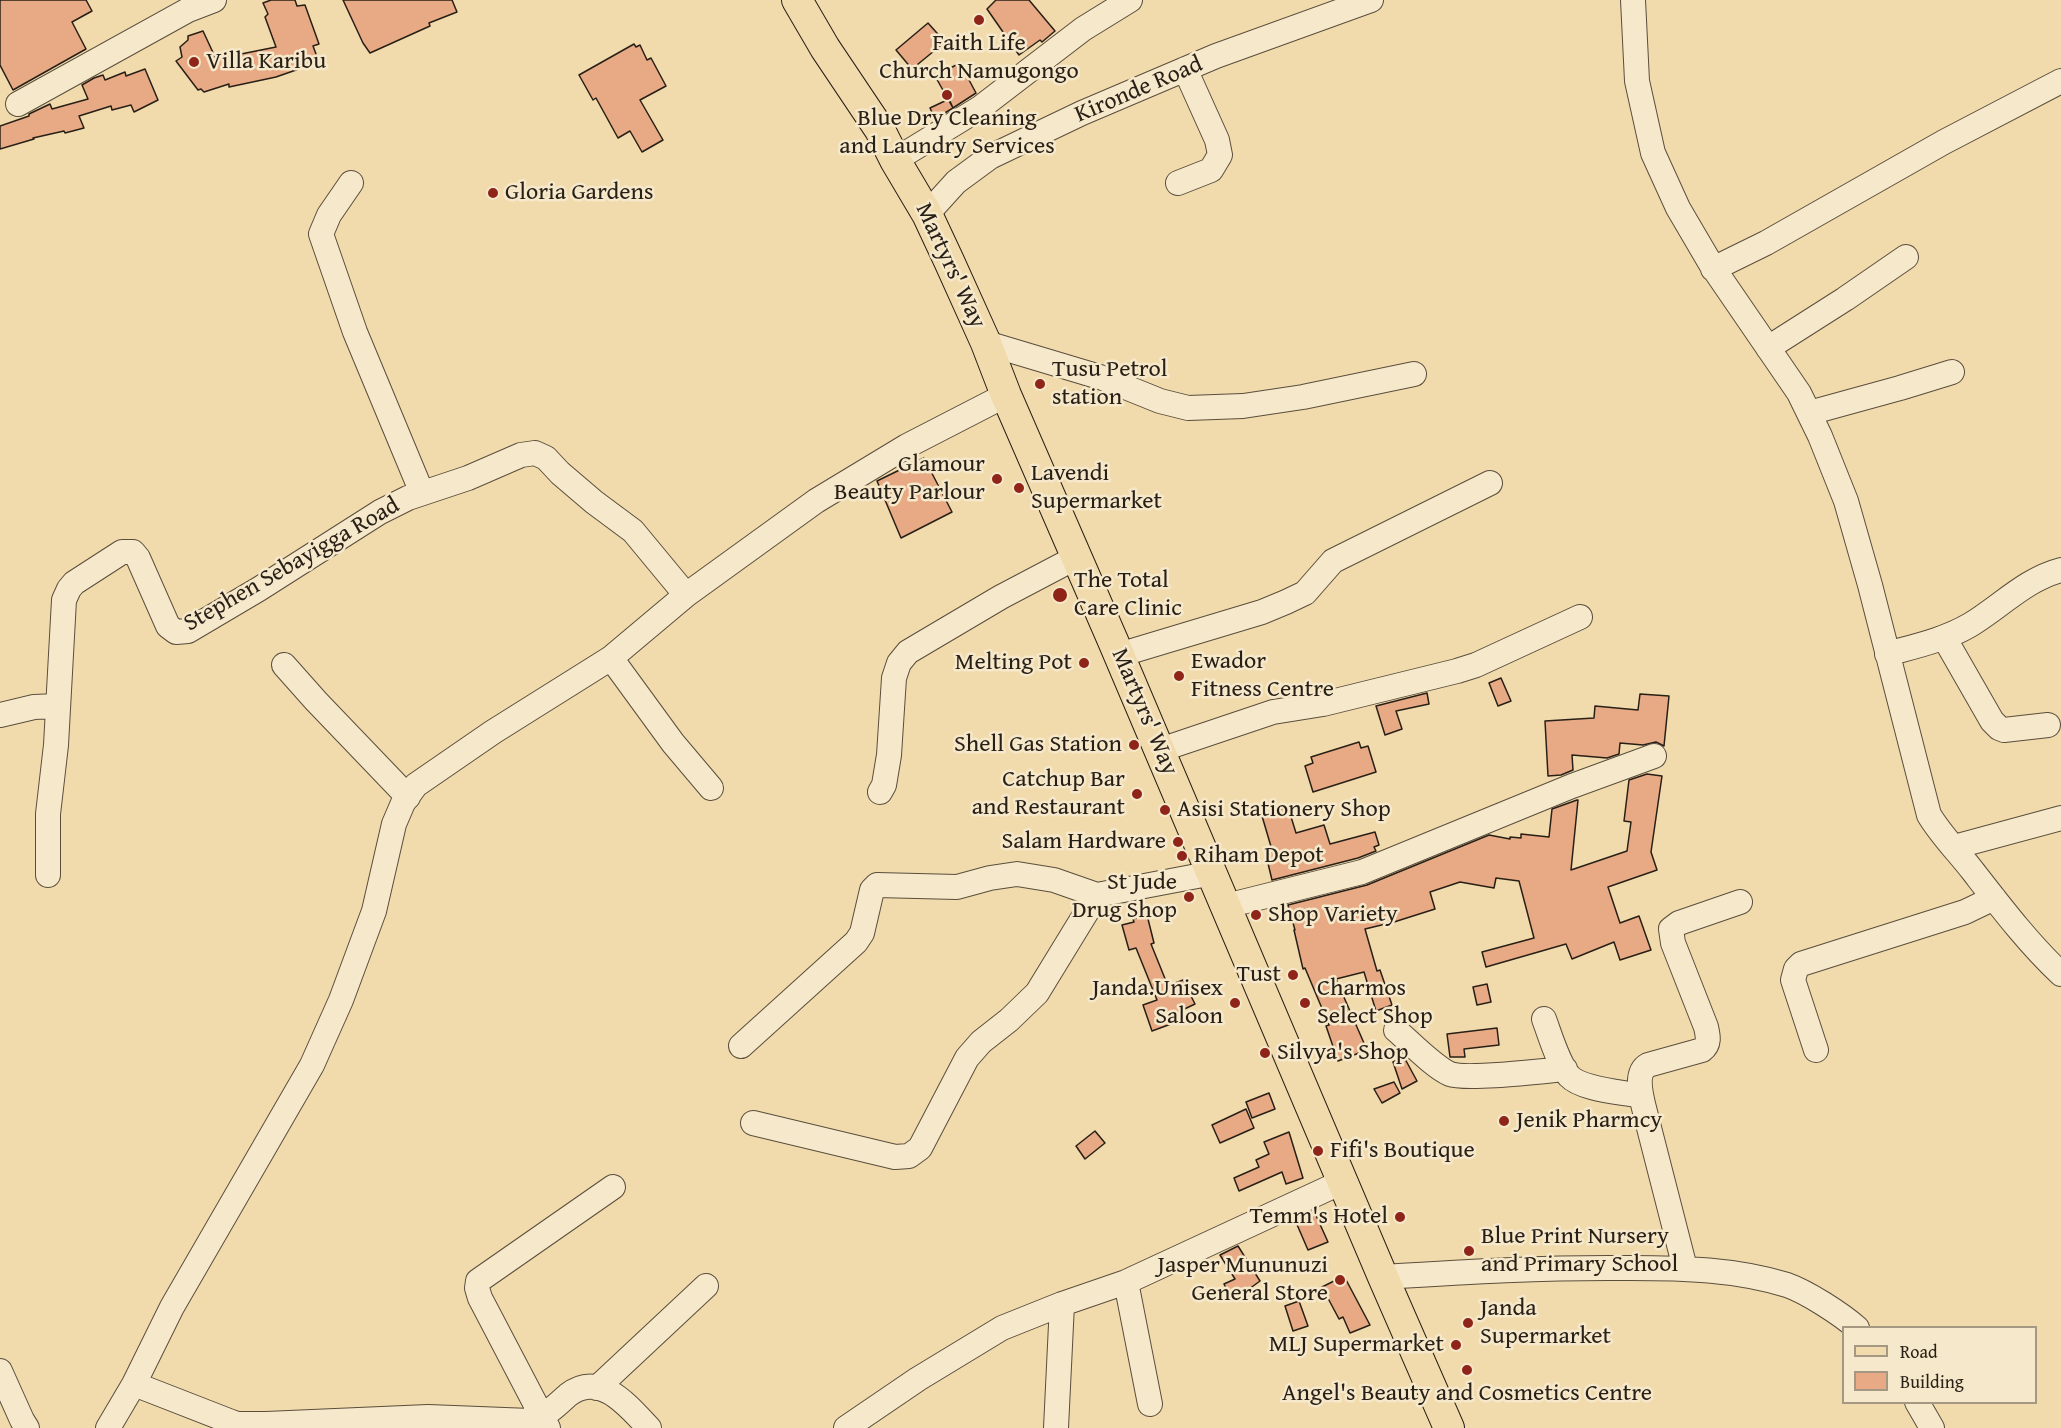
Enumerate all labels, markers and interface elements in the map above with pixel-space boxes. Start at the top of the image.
marker: Faith Life Church Namugongo [972,13,986,27]
place label: Faith Life Church Namugongo [879,30,1079,86]
place label: Villa Karibu [206,48,326,76]
street label: Kironde Road [1071,50,1207,130]
marker: Villa Karibu [187,55,201,69]
marker: Blue Dry Cleaning and Laundry Services [940,88,954,102]
place label: Blue Dry Cleaning and Laundry Services [839,105,1055,161]
place label: Gloria Gardens [505,179,654,207]
marker: Gloria Gardens [486,186,500,200]
street label: Martyrs' Way [908,199,992,333]
place label: Tusu Petrol station [1052,356,1167,412]
marker: Tusu Petrol station [1033,377,1047,391]
place label: Glamour Beauty Parlour [834,451,985,507]
place label: Lavendi Supermarket [1031,460,1162,516]
marker: Glamour Beauty Parlour [990,472,1004,486]
marker: Lavendi Supermarket [1012,481,1026,495]
street label: Stephen Sebayigga Road [179,492,405,638]
place label: The Total Care Clinic [1074,567,1182,623]
marker: The Total Care Clinic [1051,586,1069,604]
street label: Martyrs' Way [1104,644,1184,780]
place label: Ewador Fitness Centre [1191,648,1334,704]
place label: Melting Pot [955,649,1072,677]
marker: Melting Pot [1077,656,1091,670]
marker: Ewador Fitness Centre [1172,669,1186,683]
place label: Shell Gas Station [954,731,1122,759]
marker: Shell Gas Station [1127,738,1141,752]
place label: Catchup Bar and Restaurant [972,766,1125,822]
marker: Catchup Bar and Restaurant [1130,787,1144,801]
place label: Asisi Stationery Shop [1177,796,1391,824]
marker: Asisi Stationery Shop [1158,803,1172,817]
place label: Salam Hardware [1001,828,1166,856]
marker: Salam Hardware [1171,835,1185,849]
place label: Riham Depot [1194,842,1324,870]
marker: Riham Depot [1175,849,1189,863]
place label: St Jude Drug Shop [1072,869,1177,925]
marker: St Jude Drug Shop [1182,890,1196,904]
place label: Shop Variety [1268,901,1398,929]
marker: Shop Variety [1249,908,1263,922]
place label: Tust [1237,961,1281,989]
marker: Tust [1286,968,1300,982]
place label: Janda.Unisex Saloon [1092,975,1223,1031]
place label: Charmos Select Shop [1317,975,1433,1031]
marker: Janda.Unisex Saloon [1228,996,1242,1010]
marker: Charmos Select Shop [1298,996,1312,1010]
place label: Silvya's Shop [1277,1039,1408,1067]
marker: Silvya's Shop [1258,1046,1272,1060]
place label: Jenik Pharmcy [1516,1107,1662,1135]
marker: Jenik Pharmcy [1497,1114,1511,1128]
place label: Fifi's Boutique [1330,1137,1475,1165]
marker: Fifi's Boutique [1311,1144,1325,1158]
place label: Temm's Hotel [1249,1203,1388,1231]
marker: Temm's Hotel [1393,1210,1407,1224]
place label: Blue Print Nursery and Primary School [1481,1223,1678,1279]
marker: Blue Print Nursery and Primary School [1462,1244,1476,1258]
place label: Jasper Mununuzi General Store [1157,1252,1328,1308]
marker: Jasper Mununuzi General Store [1333,1273,1347,1287]
place label: Janda Supermarket [1480,1295,1611,1351]
marker: Janda Supermarket [1461,1316,1475,1330]
legend [1842,1326,2037,1404]
place label: MLJ Supermarket [1269,1331,1444,1359]
marker: MLJ Supermarket [1449,1338,1463,1352]
text: Road [1900,1338,1938,1365]
marker: Angel's Beauty and Cosmetics Centre [1460,1363,1474,1377]
text: Building [1900,1368,1964,1395]
place label: Angel's Beauty and Cosmetics Centre [1282,1380,1652,1408]

